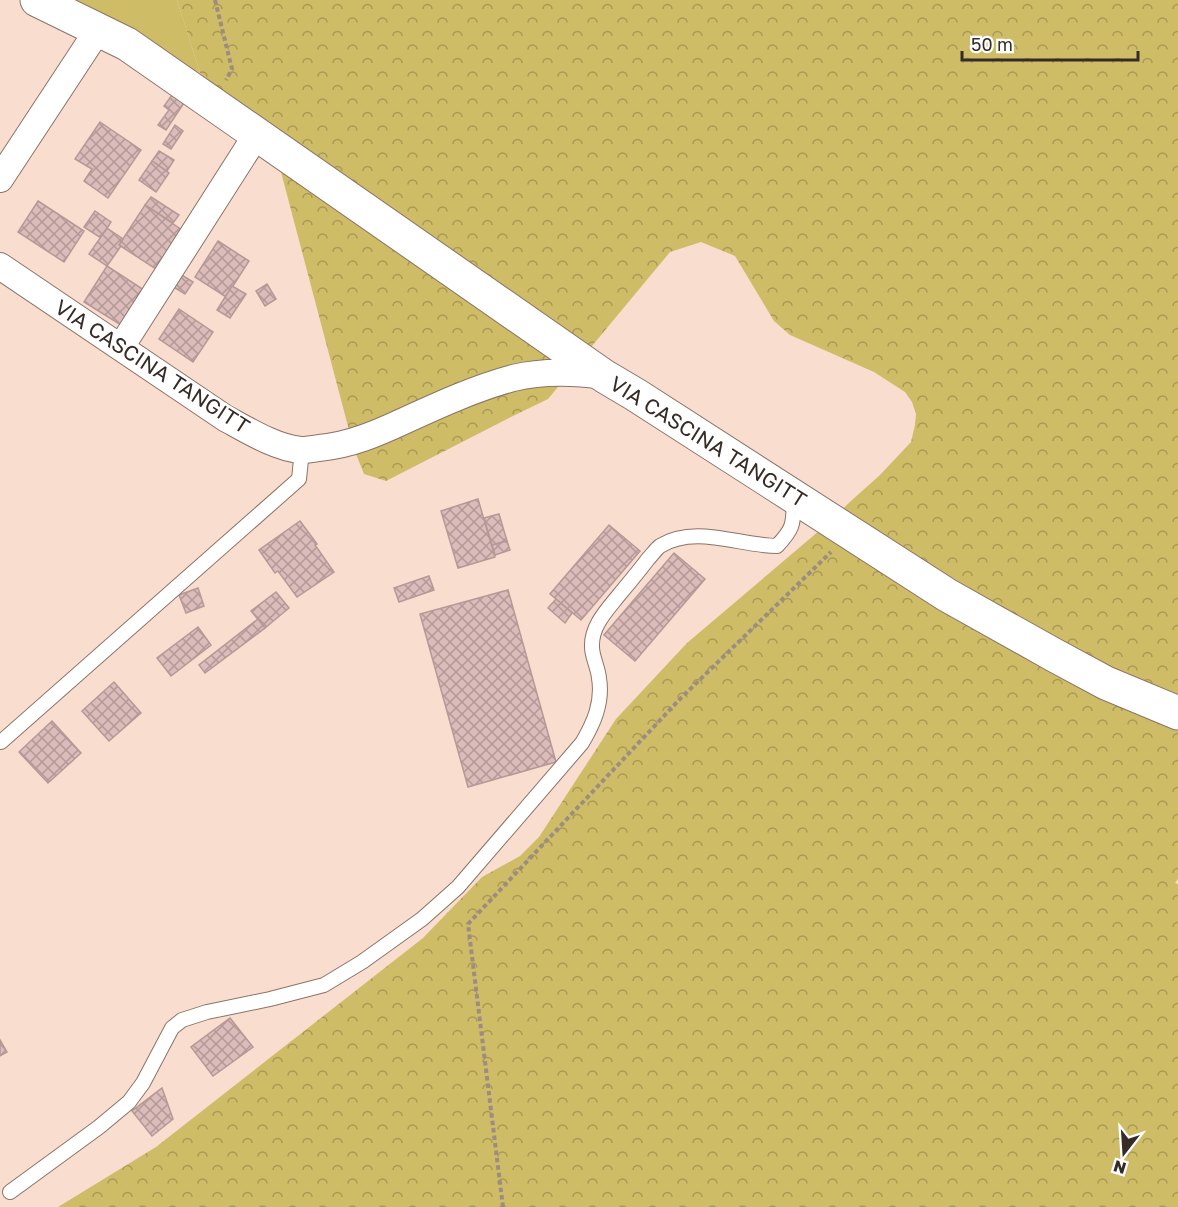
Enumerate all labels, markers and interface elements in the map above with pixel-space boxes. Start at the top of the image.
scale bar [962,24,1138,62]
text: 50 m [971,33,1013,55]
street label: VIA CASCINA TANGITT [50,293,255,439]
street label: VIA CASCINA TANGITT [605,370,812,512]
north arrow [1094,1123,1154,1183]
text: N [1111,1156,1128,1179]

